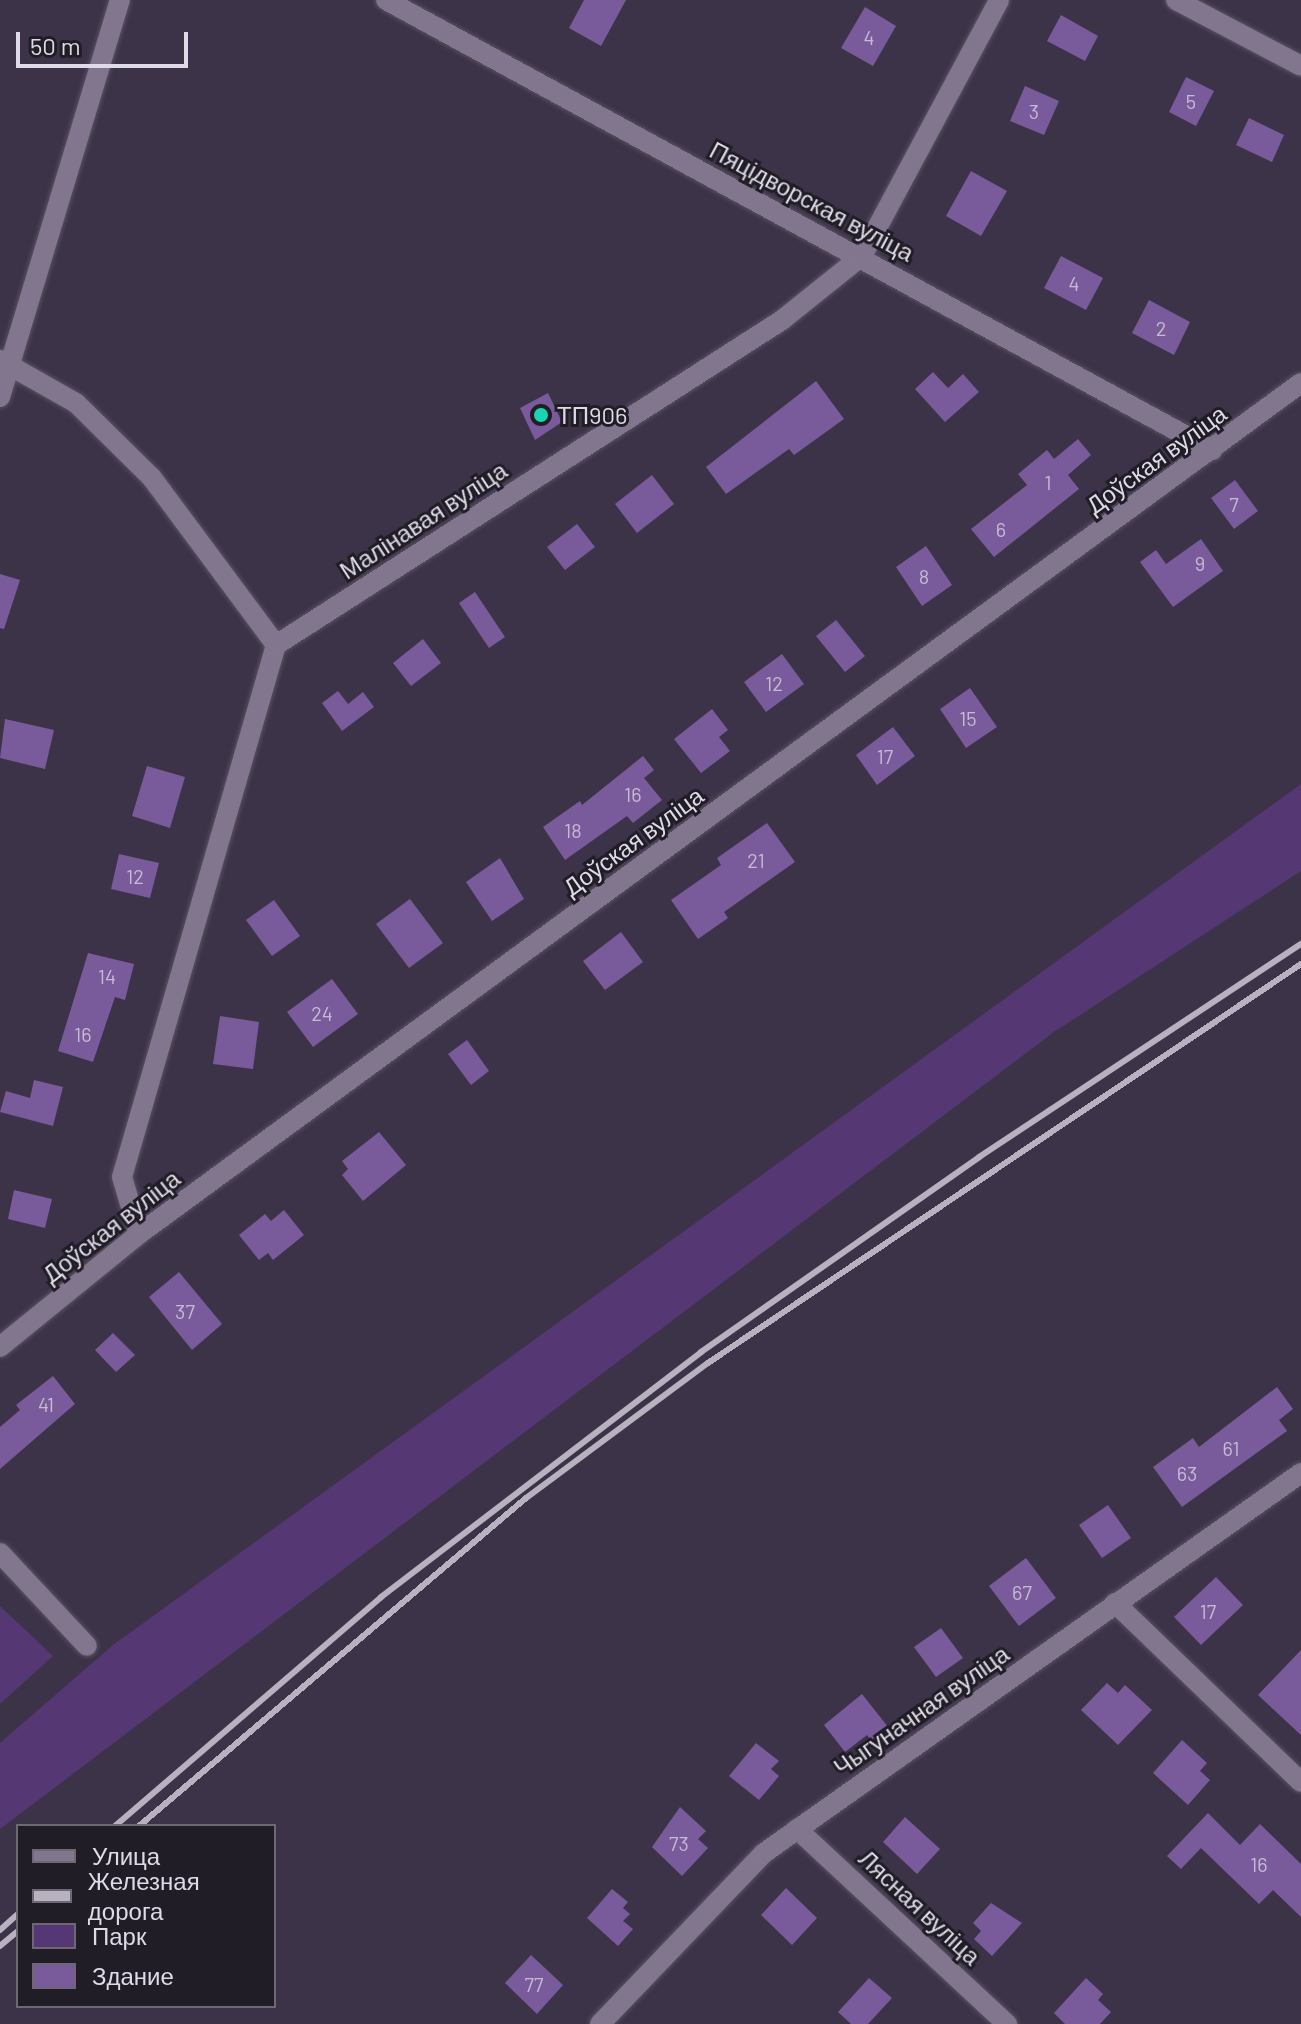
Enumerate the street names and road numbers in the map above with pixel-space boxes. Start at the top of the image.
street label: Пяцідворская вуліца [705,135,919,267]
street label: Доўская вуліца [1080,399,1232,519]
street label: Малінавая вуліца [334,455,512,585]
street label: Доўская вуліца [557,781,709,901]
street label: Доўская вуліца [37,1164,185,1288]
street label: Чыгуначная вуліца [828,1639,1014,1781]
street label: Лясная вуліца [853,1844,987,1970]

